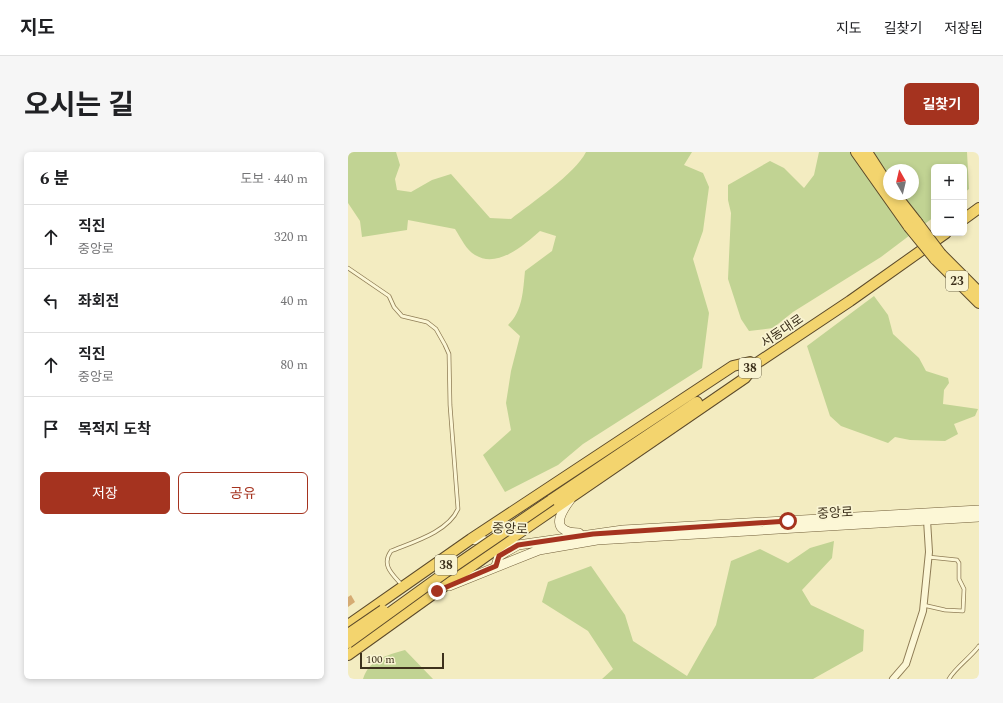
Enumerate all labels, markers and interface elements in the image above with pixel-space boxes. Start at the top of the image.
text: 지도 [20,14,55,43]
text: 지도 [836,18,862,39]
text: 길찾기 [884,18,922,39]
text: 저장됨 [944,18,983,39]
button: 길찾기 [904,83,979,125]
text: 오시는 길 [24,84,134,127]
north arrow [883,164,919,200]
map controls [931,164,967,236]
button: + [931,164,967,200]
text: 6 분 [40,166,69,192]
text: 도보 · 440 m [240,169,308,189]
button: − [931,200,967,236]
text: 직진 [78,215,106,238]
icon: ahead [40,226,62,248]
text: 320 m [274,227,308,247]
text: 중앙로 [78,239,114,259]
road number: 23 [946,271,968,291]
icon: left [40,290,62,312]
text: 좌회전 [78,290,119,313]
text: 40 m [281,291,308,311]
street label: 서동대로 [757,309,807,353]
text: 직진 [78,343,106,366]
icon: ahead [40,354,62,376]
text: 80 m [281,355,308,375]
road number: 38 [739,358,761,378]
text: 중앙로 [78,367,114,387]
icon: arrive [40,418,62,440]
text: 목적지 도착 [78,418,151,441]
button: 저장 [40,472,170,514]
button: 공유 [178,472,308,514]
street label: 중앙로 [817,502,853,524]
route start [779,512,797,530]
street label: 중앙로 [492,518,528,540]
road number: 38 [435,555,457,575]
route end [428,582,446,600]
scale bar [360,651,444,670]
text: 100 m [366,651,395,668]

